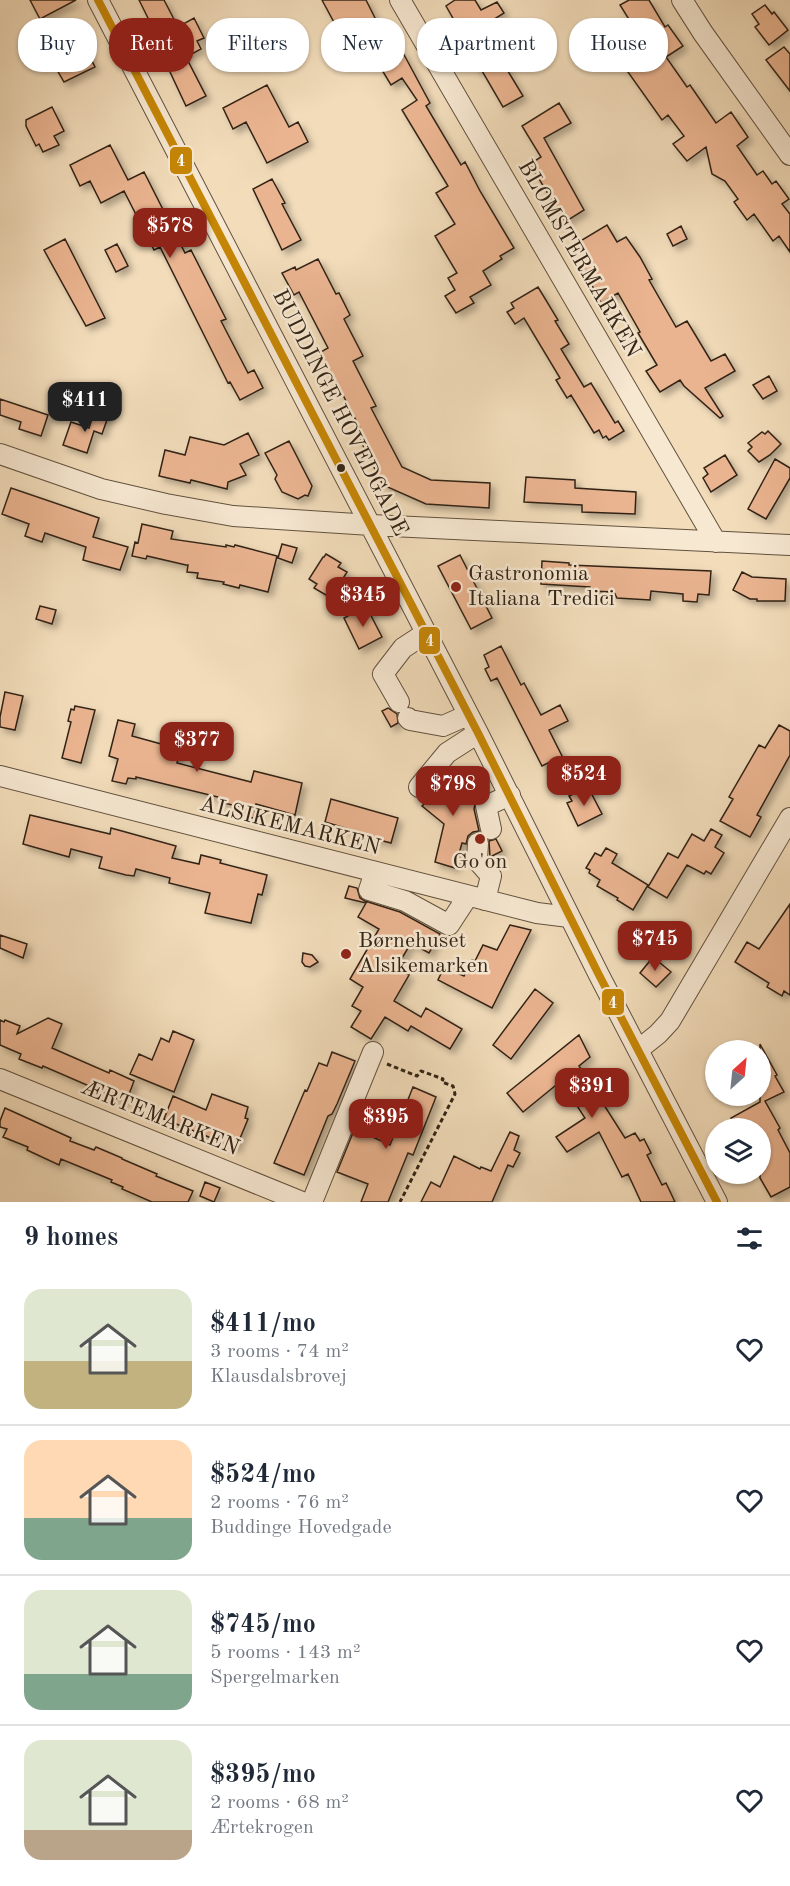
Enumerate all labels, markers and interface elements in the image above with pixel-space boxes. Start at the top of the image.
chip: Buy [18,18,97,72]
chip: Rent [109,18,194,72]
chip: Filters [206,18,309,72]
chip: New [321,18,405,72]
chip: Apartment [417,18,557,72]
chip: House [569,18,668,72]
line badge: 4 [169,146,193,175]
text: 4 [176,154,186,170]
street label: BLOMSTERMARKEN [514,157,644,361]
pin: $578 [134,208,206,259]
text: $578 [147,217,193,237]
street label: BUDDINGE HOVEDGADE [268,286,412,540]
pin: $411 [49,382,121,433]
text: $411 [62,391,108,411]
unlabelled marker [335,462,347,474]
place label: Gastronomia Italiana Tredici [468,563,615,610]
pin: $345 [327,577,399,628]
marker: Gastronomia Italiana Tredici [449,580,463,594]
text: $345 [340,586,386,606]
line badge: 4 [418,626,441,655]
text: 4 [425,634,435,650]
pin: $377 [161,722,233,773]
text: $377 [174,731,220,751]
pin: $524 [548,756,620,807]
text: $524 [561,765,607,785]
pin: $798 [417,766,489,817]
text: $798 [430,775,476,795]
street label: ALSIKEMARKEN [197,793,383,859]
marker: Go'on [473,832,487,846]
place label: Go'on [453,851,508,873]
pin: $745 [619,921,691,972]
place label: Børnehuset Alsikemarken [358,930,489,977]
text: $745 [632,930,678,950]
marker: Børnehuset Alsikemarken [339,947,353,961]
line badge: 4 [601,988,625,1016]
text: 4 [608,996,618,1012]
north arrow [705,1040,771,1106]
map controls [705,1040,771,1184]
pin: $391 [556,1068,628,1119]
street label: ÆRTEMARKEN [78,1076,242,1160]
text: $391 [569,1077,615,1097]
pin: $395 [350,1099,422,1150]
text: $395 [363,1108,409,1128]
button: layers [705,1118,771,1184]
icon: filters [733,1222,766,1255]
text: 9 homes [24,1225,118,1251]
text: $411/mo [210,1311,316,1337]
icon: home [72,1313,144,1385]
icon: heart [733,1333,766,1366]
text: 3 rooms · 74 m² [210,1342,349,1362]
text: Klausdalsbrovej [210,1367,347,1387]
text: $524/mo [210,1462,316,1488]
icon: home [72,1464,144,1536]
icon: heart [733,1484,766,1517]
text: 2 rooms · 76 m² [210,1493,349,1513]
text: Buddinge Hovedgade [210,1518,392,1538]
text: $745/mo [210,1612,316,1638]
icon: home [72,1614,144,1686]
icon: heart [733,1634,766,1667]
text: 5 rooms · 143 m² [210,1643,360,1663]
text: Spergelmarken [210,1668,340,1688]
text: $395/mo [210,1762,316,1788]
icon: home [72,1764,144,1836]
icon: heart [733,1784,766,1817]
text: 2 rooms · 68 m² [210,1793,349,1813]
text: Ærtekrogen [210,1818,314,1838]

